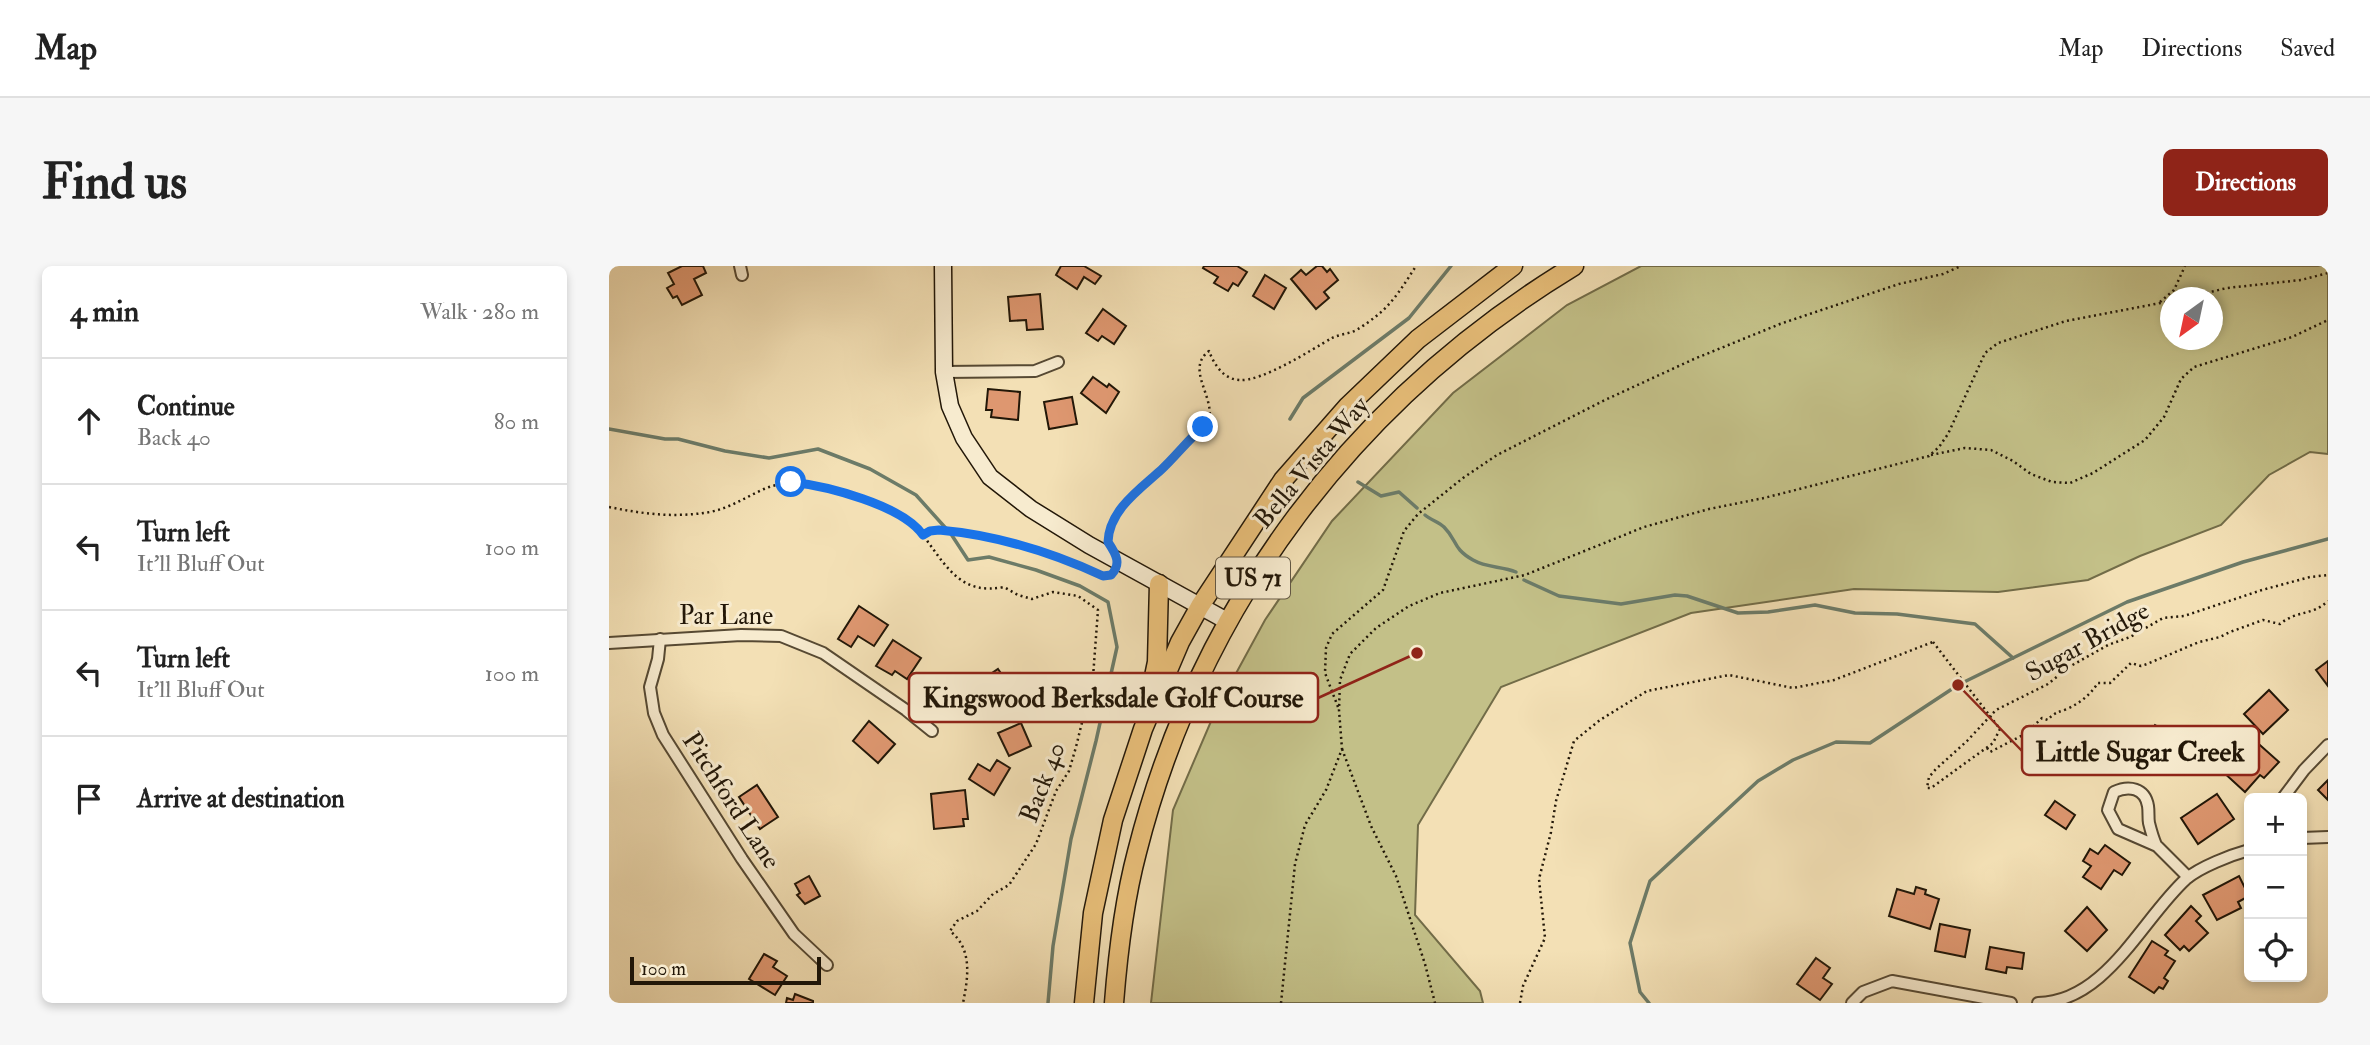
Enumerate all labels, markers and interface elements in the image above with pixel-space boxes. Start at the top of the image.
text: Map [35,28,97,69]
text: Map [2058,33,2103,64]
text: Directions [2141,33,2242,64]
text: Saved [2280,33,2335,64]
button: Directions [2163,149,2328,216]
text: Find us [42,152,187,213]
north arrow [2160,287,2223,350]
text: 4 min [70,293,139,330]
text: Walk · 280 m [420,297,539,326]
street label: Bella Vista Way [1247,390,1376,535]
text: Continue [137,391,235,423]
icon: ahead [70,402,108,440]
text: 80 m [494,407,539,436]
route end [1187,411,1218,442]
text: Back 40 [137,423,211,452]
route start [775,466,806,497]
text: Turn left [137,517,230,549]
icon: left [70,528,108,566]
text: 100 m [485,533,539,562]
text: It'll Bluff Out [137,549,265,578]
road number: US 71 [1216,558,1290,598]
street label: Sugar Bridge [2020,595,2155,689]
street label: Par Lane [679,600,773,632]
text: Turn left [137,643,230,675]
icon: left [70,654,108,692]
text: 100 m [485,659,539,688]
callout: Kingswood Berksdale Golf Course [909,673,1318,722]
text: It'll Bluff Out [137,675,265,704]
text: Kingswood Berksdale Golf Course [923,681,1304,716]
street label: Pitchford Lane [675,726,787,875]
callout: Little Sugar Creek [2022,726,2259,775]
text: Little Sugar Creek [2035,735,2245,770]
street label: Back 40 [1013,738,1073,827]
icon: arrive [70,780,108,818]
text: Arrive at destination [137,783,345,815]
map controls [2244,793,2307,982]
button: + [2244,793,2307,856]
button: − [2244,856,2307,919]
button: locate [2244,919,2307,982]
scale bar [630,954,821,986]
text: 100 m [641,957,686,981]

